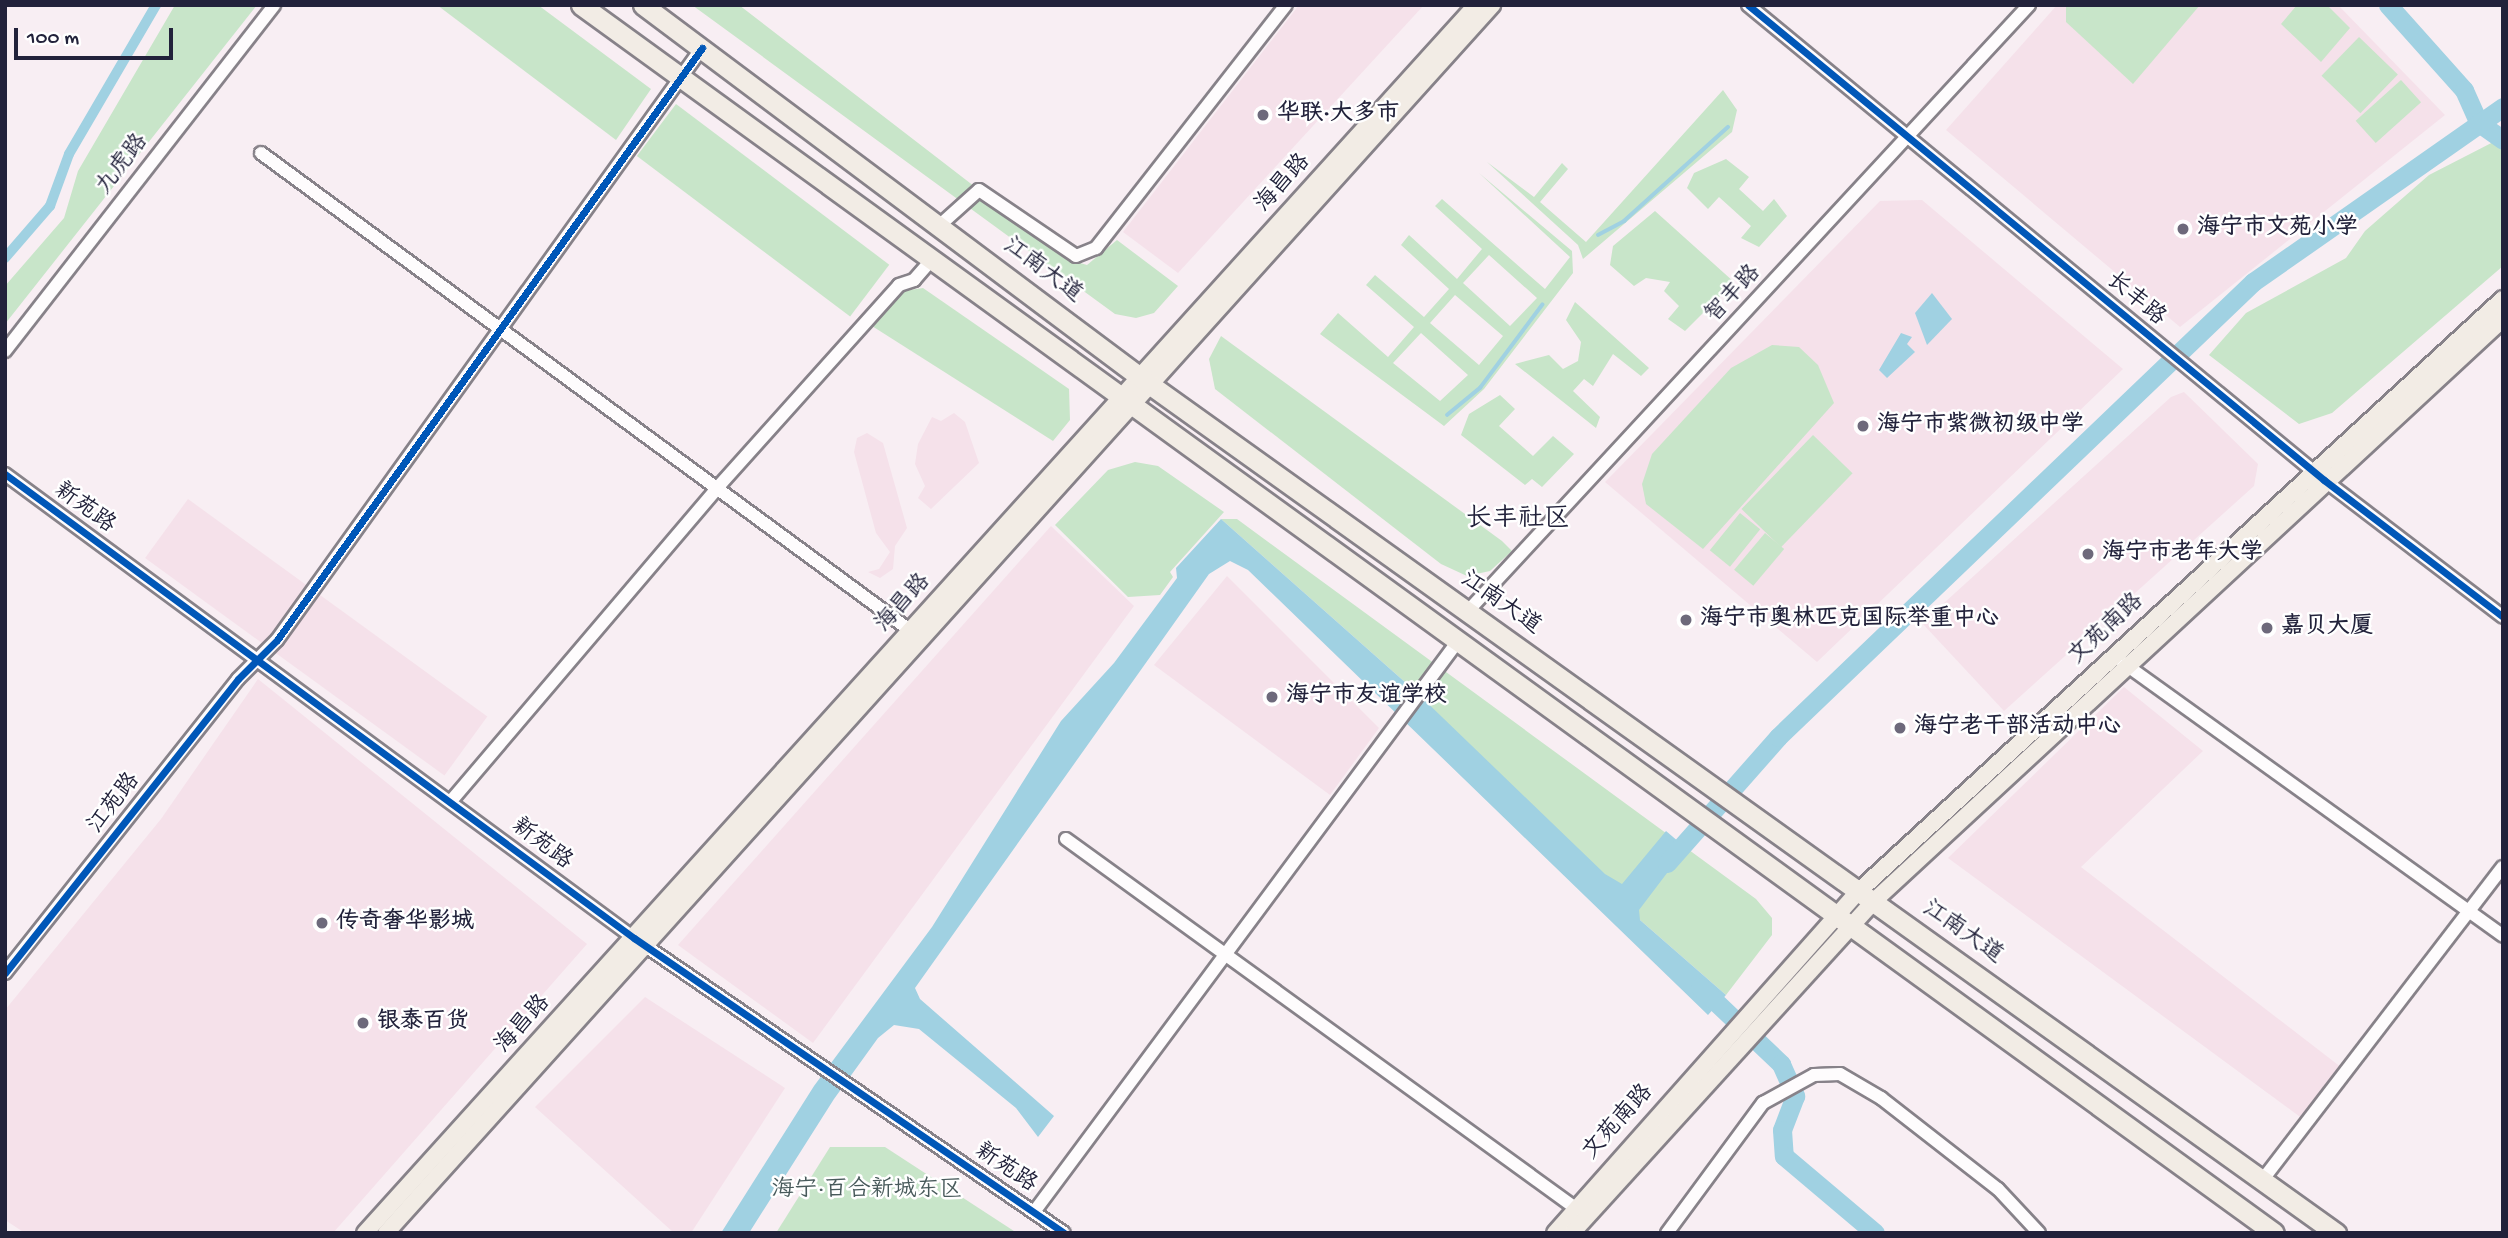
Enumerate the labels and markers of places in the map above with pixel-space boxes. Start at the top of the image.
place label: 华联·大多市 [1277,101,1399,129]
marker: 华联·大多市 [1255,107,1271,123]
place label: 海宁市文苑小学 [2197,215,2358,243]
marker: 海宁市文苑小学 [2175,221,2191,237]
place label: 海宁市紫微初级中学 [1877,412,2084,440]
marker: 海宁市紫微初级中学 [1855,418,1871,434]
place label: 海宁市老年大学 [2102,540,2263,568]
marker: 海宁市老年大学 [2080,546,2096,562]
place label: 海宁市奥林匹克国际举重中心 [1700,606,1999,634]
marker: 海宁市奥林匹克国际举重中心 [1678,612,1694,628]
place label: 嘉贝大厦 [2281,614,2373,642]
marker: 嘉贝大厦 [2259,620,2275,636]
place label: 海宁市友谊学校 [1286,683,1447,711]
marker: 海宁市友谊学校 [1264,689,1280,705]
place label: 海宁老干部活动中心 [1914,714,2121,742]
marker: 海宁老干部活动中心 [1892,720,1908,736]
place label: 传奇奢华影城 [336,909,474,937]
marker: 传奇奢华影城 [314,915,330,931]
place label: 银泰百货 [377,1009,469,1037]
marker: 银泰百货 [355,1015,371,1031]

